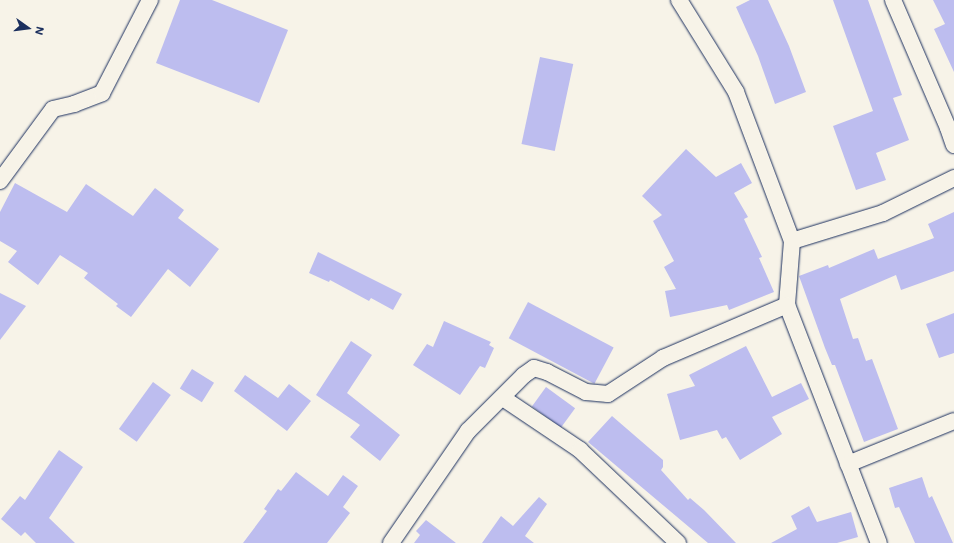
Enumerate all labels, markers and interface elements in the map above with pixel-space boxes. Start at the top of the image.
north arrow [8,8,48,48]
text: N [32,25,48,37]

